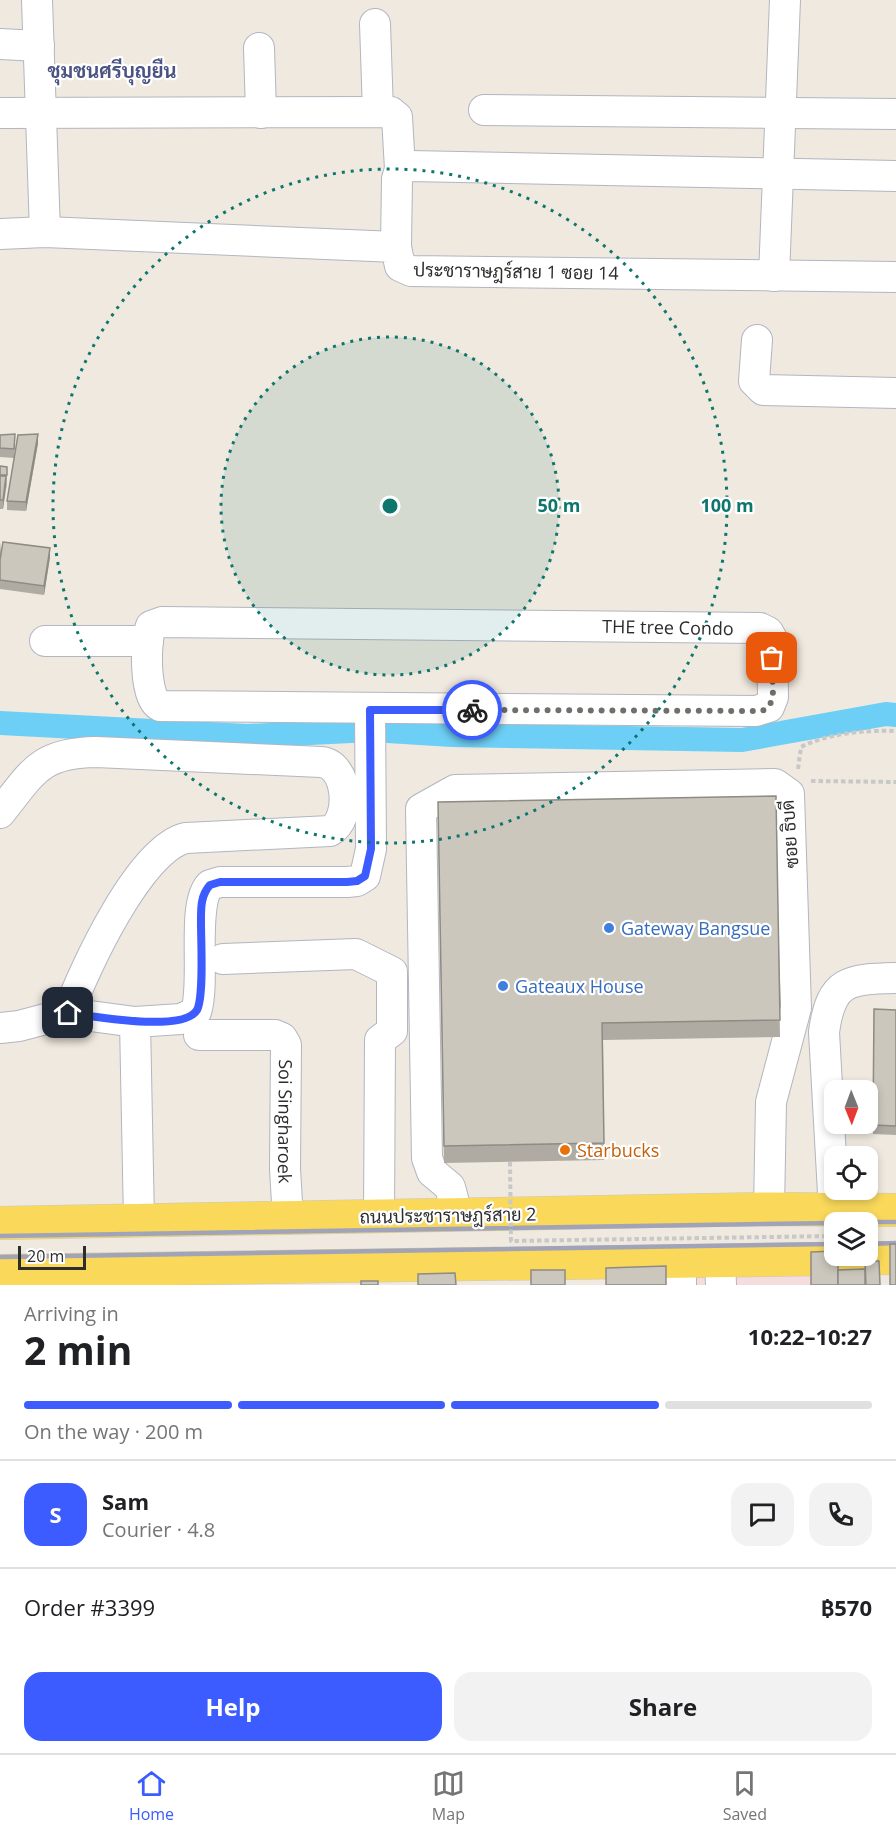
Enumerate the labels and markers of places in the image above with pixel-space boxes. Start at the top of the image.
centre of rings [380,496,400,516]
pin [746,632,797,683]
place label: Gateway Bangsue [621,916,770,940]
marker: Gateway Bangsue [602,921,616,935]
place label: Gateaux House [515,974,644,998]
marker: Gateaux House [496,979,510,993]
pin [42,987,93,1038]
place label: Starbucks [577,1138,659,1162]
marker: Starbucks [558,1143,572,1157]

